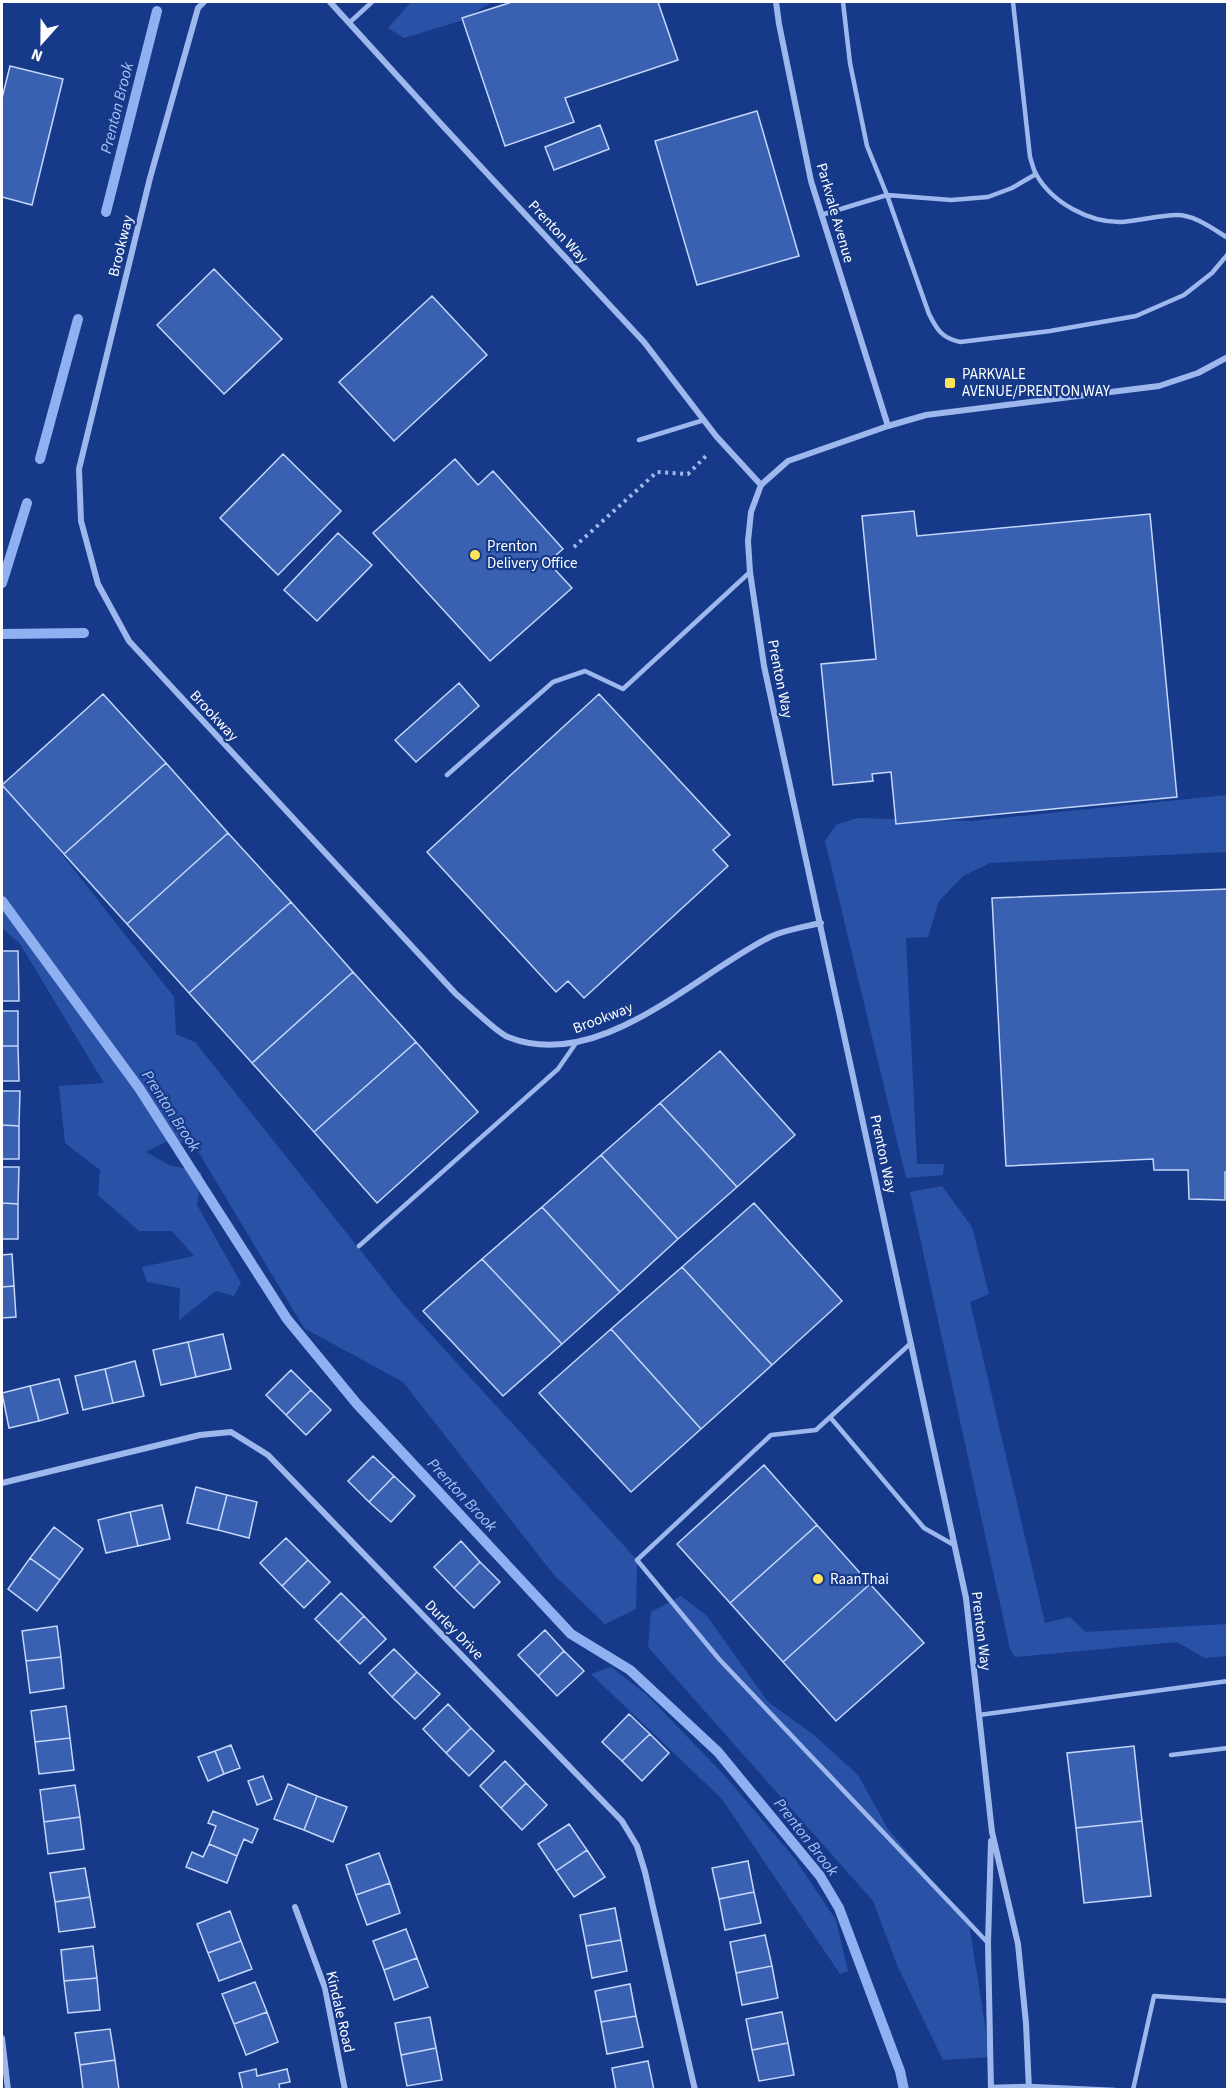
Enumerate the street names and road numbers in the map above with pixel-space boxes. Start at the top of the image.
street label: Parkvale Avenue [811,161,859,265]
street label: Prenton Way [523,196,593,268]
street label: Brookway [103,213,139,279]
street label: Prenton Way [762,638,798,720]
street label: Brookway [185,686,243,746]
street label: Brookway [570,997,636,1039]
street label: Prenton Way [864,1113,902,1195]
street label: Prenton Way [966,1590,996,1672]
street label: Durley Drive [420,1595,488,1665]
street label: Kindale Road [320,1969,360,2055]

